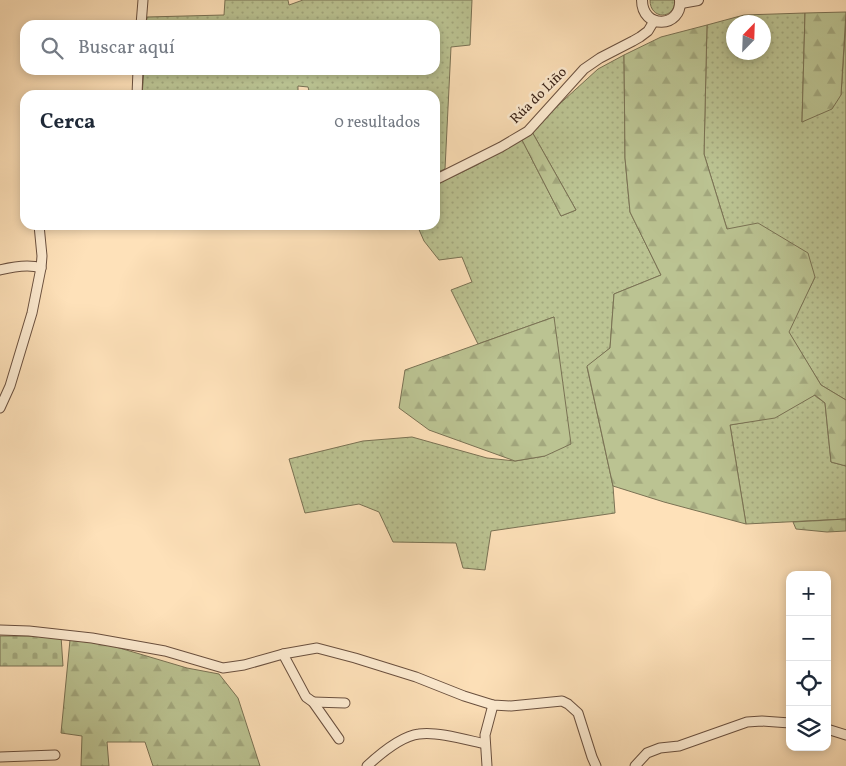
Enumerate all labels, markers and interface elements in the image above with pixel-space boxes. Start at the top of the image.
north arrow [726,15,771,60]
search box [20,20,440,75]
icon: search [38,34,66,62]
text: Buscar aquí [78,35,175,61]
street label: Rúa do Liño [506,63,572,129]
text: Cerca [40,108,95,137]
text: 0 resultados [334,112,420,134]
map controls [786,571,831,751]
button: + [786,571,831,616]
button: − [786,616,831,661]
button: locate [786,661,831,706]
button: layers [786,706,831,751]

